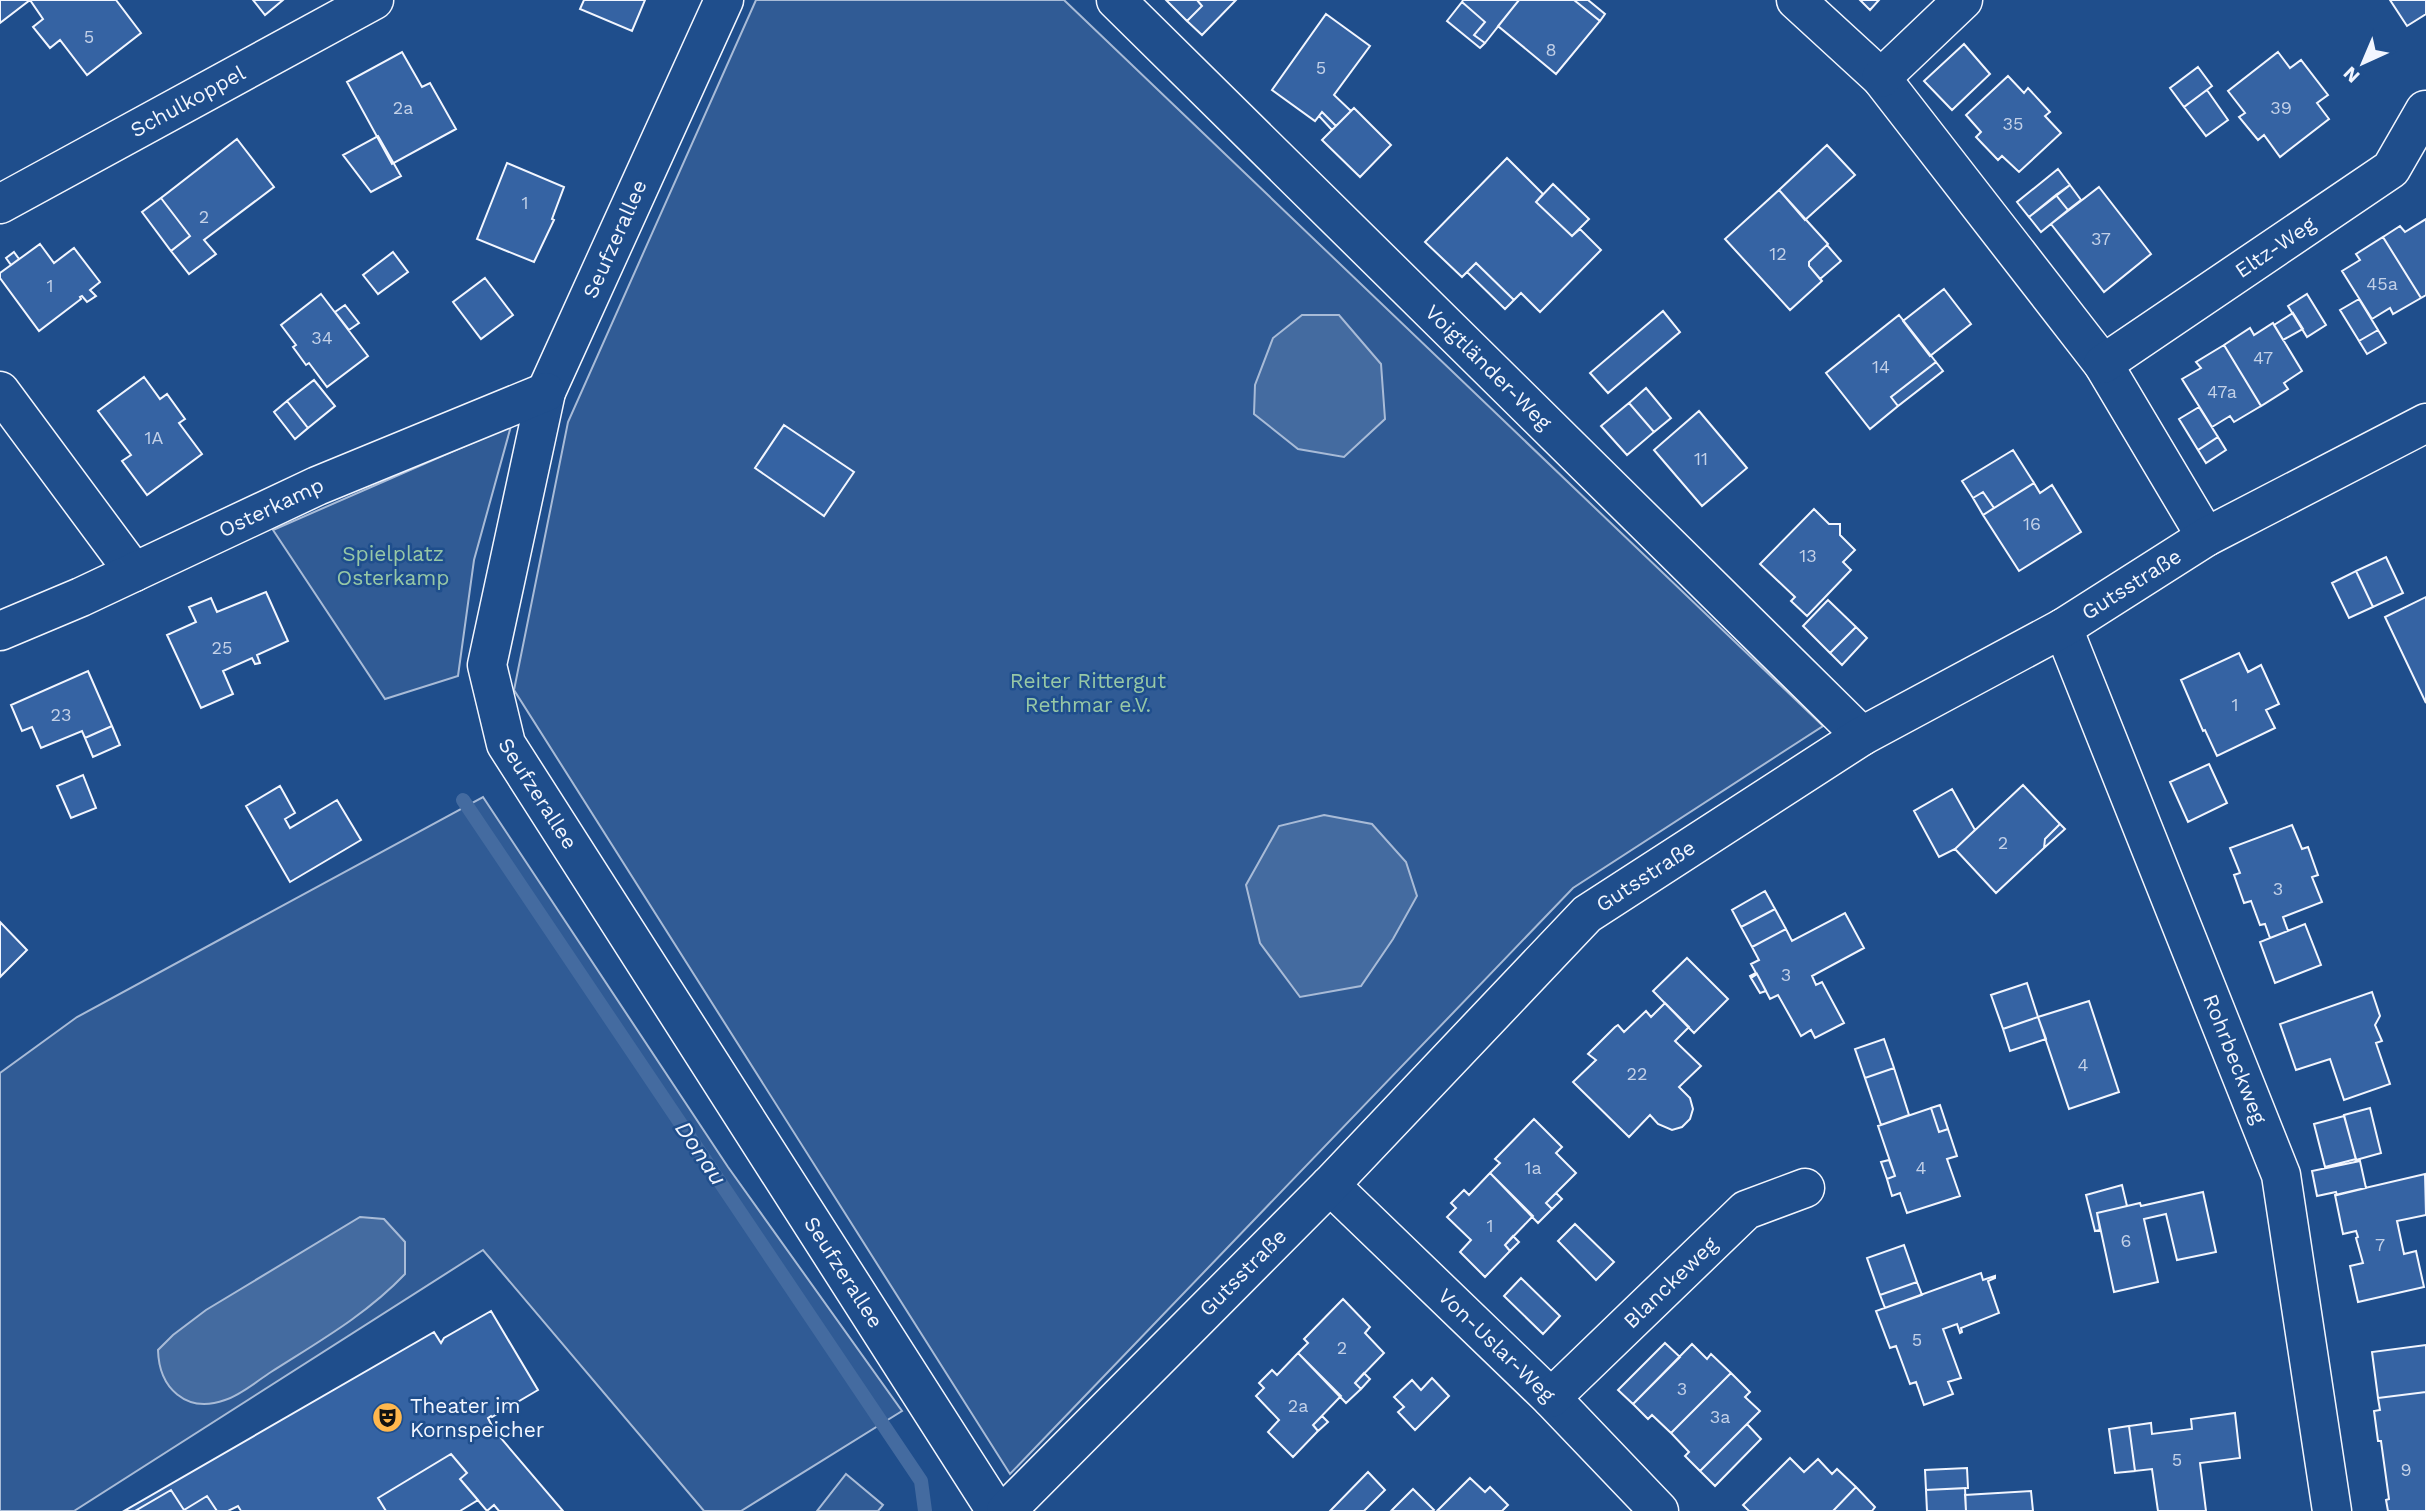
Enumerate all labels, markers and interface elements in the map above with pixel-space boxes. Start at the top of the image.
house number: 5 [84,26,94,47]
north arrow [2328,28,2398,98]
house number: 8 [1545,39,1557,60]
house number: 5 [1316,57,1326,78]
street label: Schulkoppel [126,60,250,142]
text: N [2338,62,2365,88]
house number: 2a [393,97,413,118]
house number: 39 [2270,97,2292,118]
house number: 35 [2003,113,2023,134]
street label: Seufzerallee [577,176,652,302]
house number: 1 [521,192,529,213]
house number: 2 [199,206,209,227]
street label: Eltz-Weg [2230,211,2320,283]
house number: 37 [2091,228,2111,249]
house number: 12 [1769,243,1787,264]
house number: 45a [2366,273,2398,294]
house number: 1 [46,275,54,296]
street label: Voigtländer-Weg [1420,299,1558,435]
house number: 34 [311,327,333,348]
house number: 47 [2253,347,2273,368]
house number: 14 [1872,356,1890,377]
house number: 47a [2207,381,2237,402]
house number: 1A [145,427,164,448]
house number: 11 [1694,448,1708,469]
street label: Osterkamp [214,472,327,542]
house number: 16 [2023,513,2041,534]
park label: Spielplatz Osterkamp [336,541,450,590]
street label: Gutsstraße [2077,543,2186,625]
house number: 13 [1799,545,1817,566]
house number: 25 [212,637,232,658]
park label: Reiter Rittergut Rethmar e.V. [1010,668,1166,717]
house number: 1 [2231,694,2239,715]
house number: 23 [51,704,72,725]
street label: Seufzerallee [493,733,583,854]
house number: 2 [1998,832,2008,853]
street label: Gutsstraße [1591,834,1700,917]
house number: 3 [2273,878,2283,899]
house number: 3 [1781,964,1791,985]
street label: Rohrbeckweg [2198,990,2273,1128]
house number: 4 [2078,1054,2089,1075]
house number: 22 [1627,1063,1648,1084]
water label: Donau [669,1116,732,1191]
house number: 1a [1524,1157,1542,1178]
house number: 4 [1916,1157,1927,1178]
street label: Seufzerallee [799,1212,889,1332]
house number: 1 [1486,1215,1494,1236]
street label: Gutsstraße [1194,1223,1291,1321]
house number: 6 [2121,1230,2131,1251]
street label: Blanckeweg [1618,1231,1723,1333]
house number: 7 [2375,1234,2385,1255]
street label: Von-Uslar-Weg [1433,1283,1561,1408]
house number: 5 [1912,1329,1922,1350]
house number: 2 [1337,1337,1347,1358]
house number: 3 [1677,1378,1687,1399]
place label: Theater im Kornspeicher [410,1393,545,1442]
house number: 2a [1288,1395,1308,1416]
theatre icon: Theater im Kornspeicher [370,1401,404,1435]
house number: 3a [1710,1406,1730,1427]
house number: 5 [2172,1449,2182,1470]
house number: 9 [2400,1459,2412,1480]

